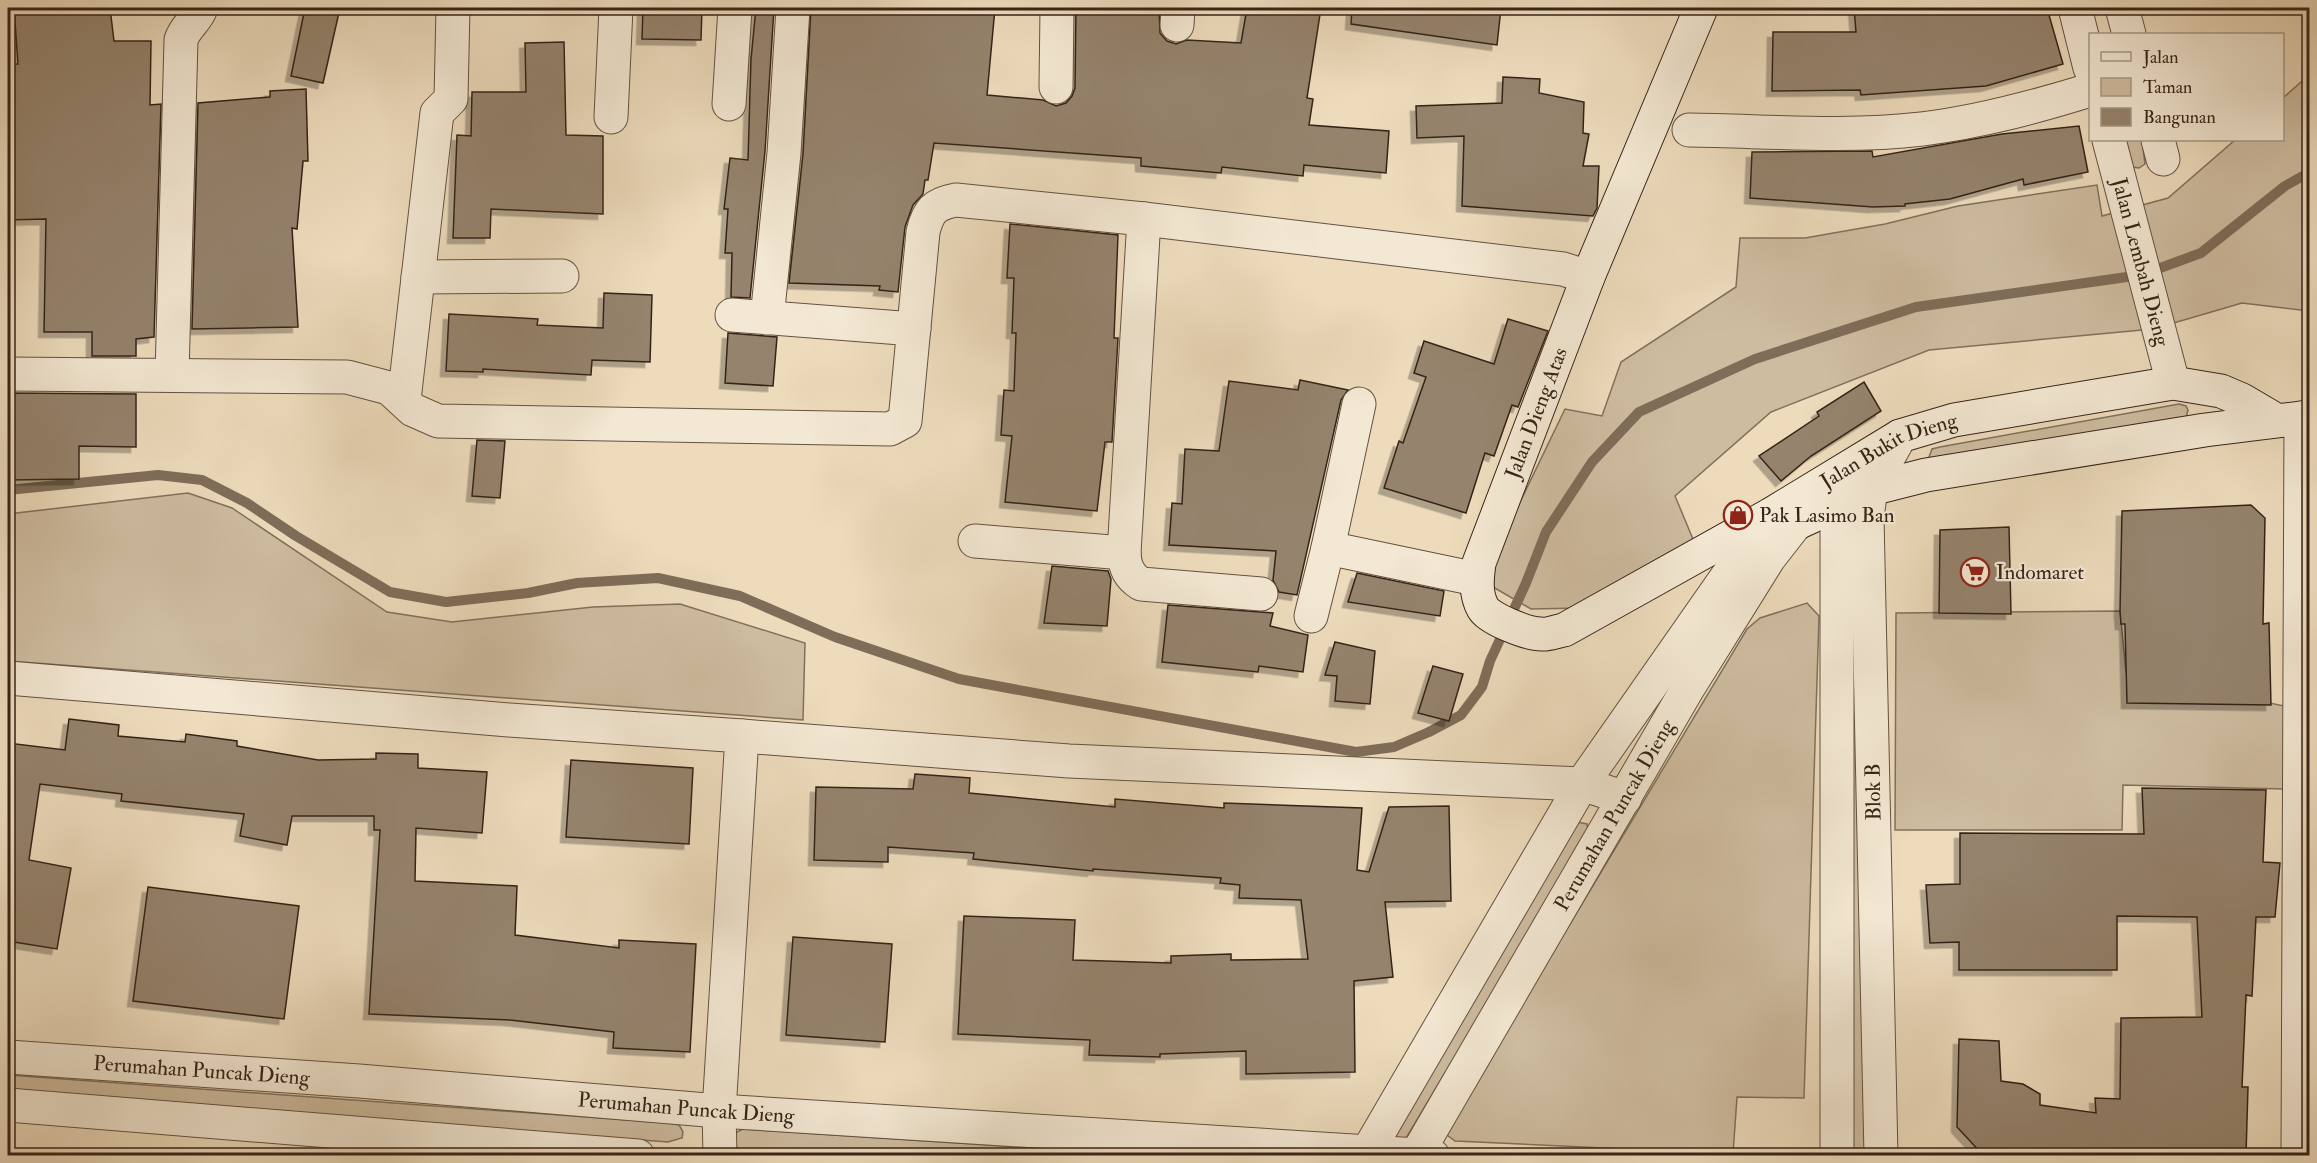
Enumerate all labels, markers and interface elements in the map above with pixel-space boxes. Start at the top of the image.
legend [2089,33,2284,141]
text: Jalan [2142,46,2179,69]
text: Taman [2143,76,2192,99]
text: Bangunan [2143,106,2216,129]
street label: Jalan Lembah Dieng [2105,174,2176,350]
street label: Jalan Dieng Atas [1499,344,1574,484]
street label: Jalan Bukit Dieng [1815,407,1961,496]
shop icon: Pak Lasimo Ban [1722,499,1754,531]
place label: Pak Lasimo Ban [1759,502,1895,529]
supermarket icon: Indomaret [1959,556,1991,588]
place label: Indomaret [1996,559,2084,586]
street label: Perumahan Puncak Dieng [1548,714,1681,916]
street label: Blok B [1860,763,1887,821]
street label: Perumahan Puncak Dieng [92,1050,311,1092]
street label: Perumahan Puncak Dieng [577,1086,796,1130]

